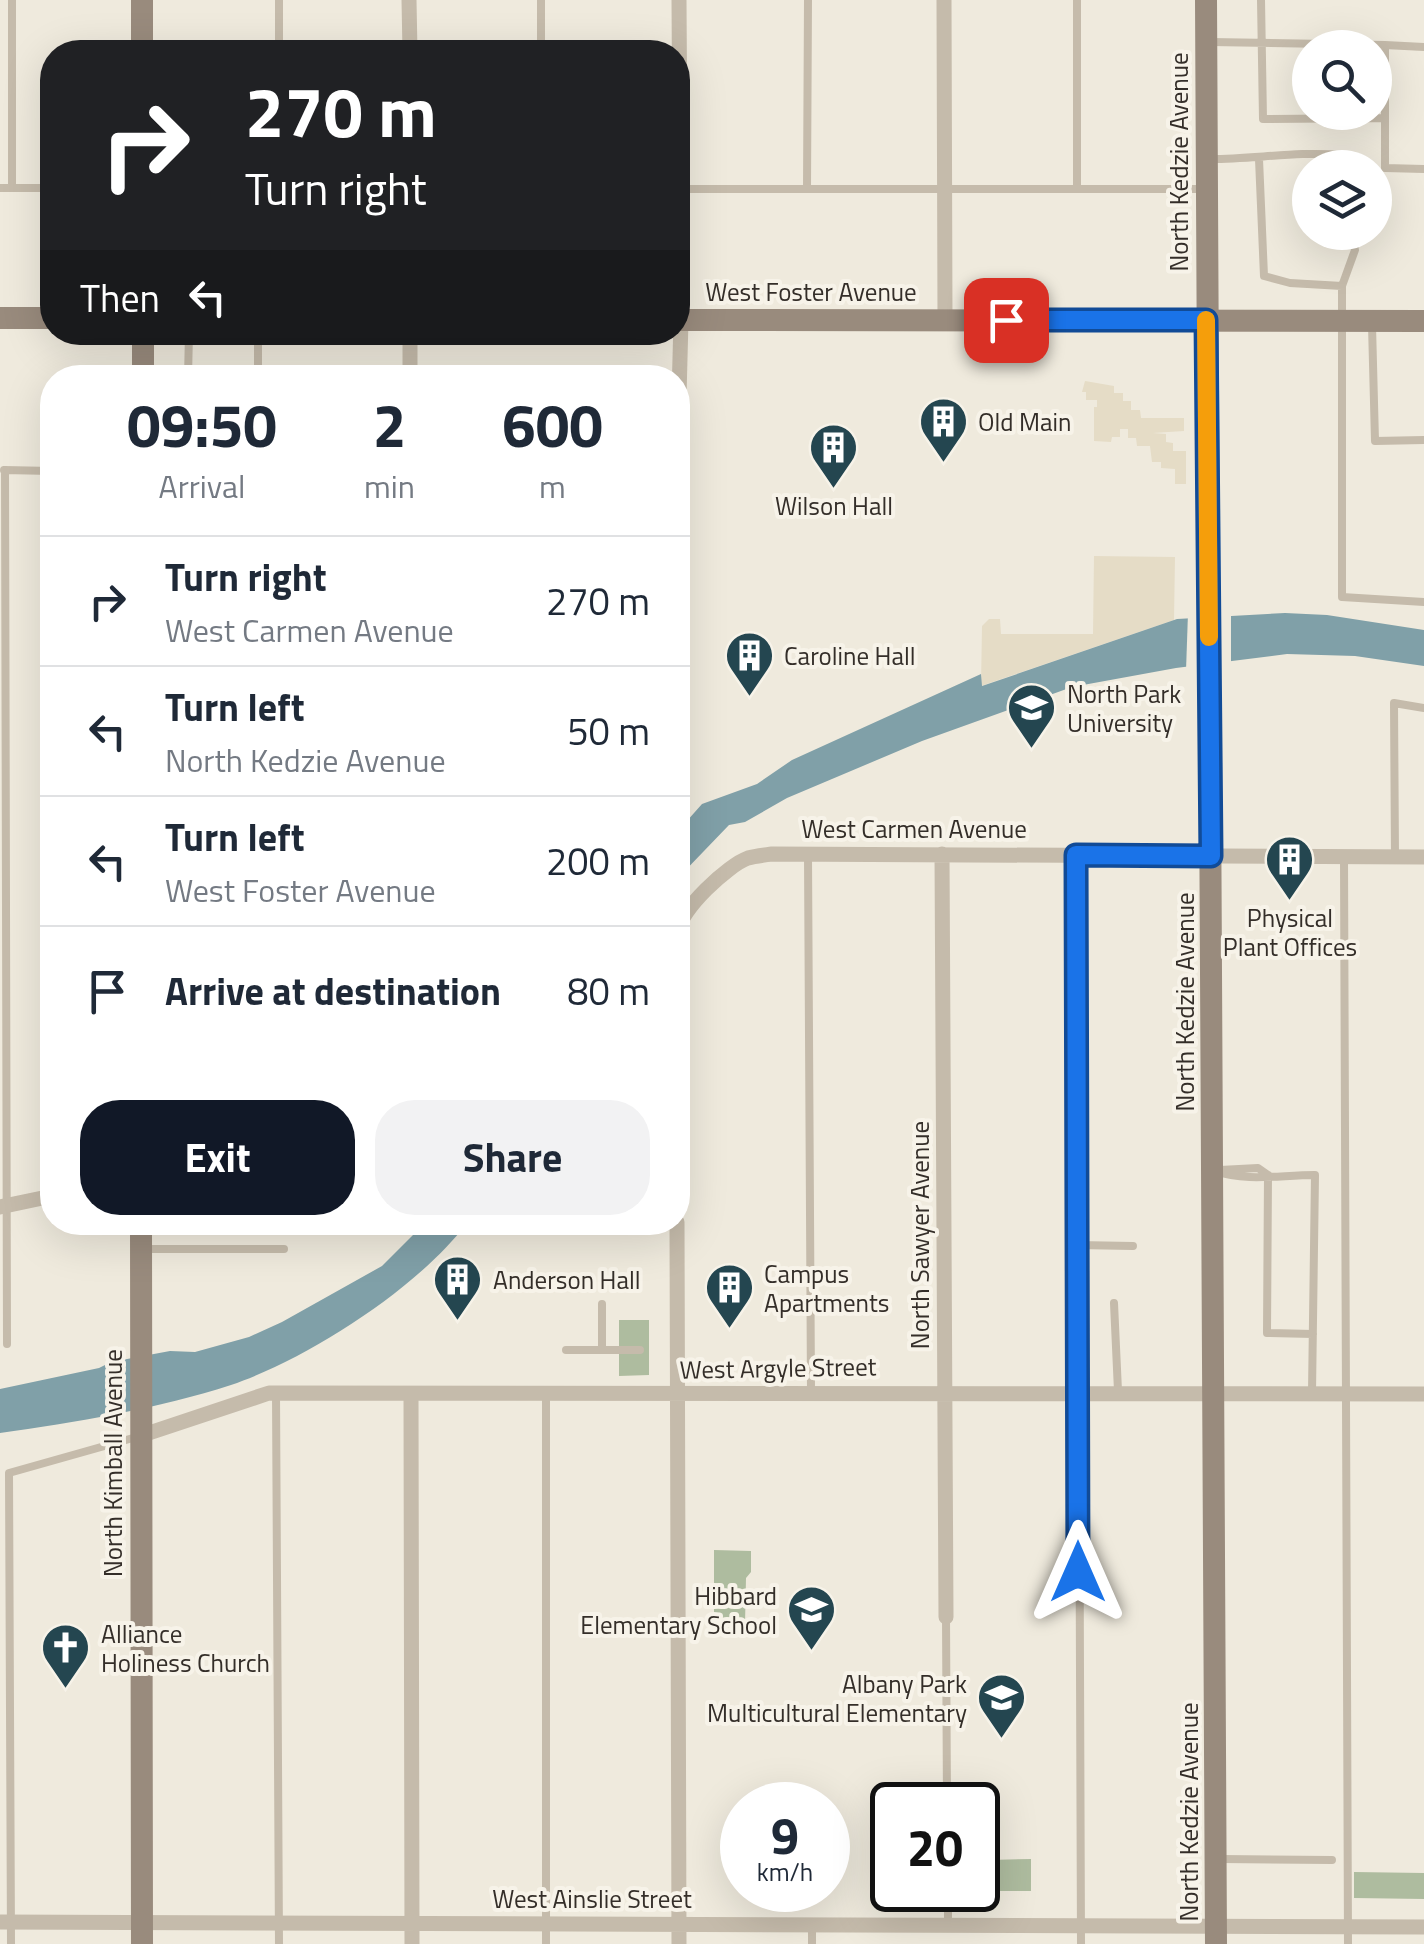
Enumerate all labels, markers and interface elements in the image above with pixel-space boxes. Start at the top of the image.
map controls [1292,30,1392,250]
button: search [1292,30,1392,130]
street label: North Kedzie Avenue [1160,52,1198,272]
text: 270 m [245,58,437,164]
icon: right [80,80,210,210]
button: layers [1292,150,1392,250]
text: Turn right [245,154,427,222]
text: Then [80,269,160,327]
icon: left [180,270,235,325]
street label: West Foster Avenue [705,273,917,311]
pin [964,278,1049,363]
icon: arrive [979,293,1034,348]
text: 09:50 [127,379,277,470]
text: 2 [373,379,406,470]
text: 600 [502,379,603,470]
building icon: Old Main [917,396,969,464]
place label: Old Main [978,403,1071,441]
building icon: Wilson Hall [808,422,860,490]
text: Arrival [159,462,245,510]
text: min [364,462,415,510]
text: m [539,462,566,510]
place label: Wilson Hall [775,487,893,525]
text: Turn right [165,548,327,606]
text: 270 m [546,572,650,630]
icon: right [80,574,135,629]
text: West Carmen Avenue [165,606,454,654]
building icon: Caroline Hall [723,630,775,698]
place label: Caroline Hall [784,637,915,675]
place label: North Park University [1067,675,1181,742]
text: Turn left [165,678,305,736]
school or university icon: North Park University [1006,682,1058,750]
text: 50 m [567,702,650,760]
icon: left [80,704,135,759]
text: North Kedzie Avenue [165,736,446,784]
text: Turn left [165,808,305,866]
street label: West Carmen Avenue [801,810,1027,848]
text: 200 m [546,832,650,890]
icon: left [80,834,135,889]
building icon: Physical Plant Offices [1264,834,1316,902]
text: West Foster Avenue [165,866,436,914]
street label: North Kedzie Avenue [1166,892,1204,1112]
place label: Physical Plant Offices [1223,899,1357,966]
text: Arrive at destination [165,962,501,1020]
text: 80 m [567,962,650,1020]
icon: arrive [80,964,135,1019]
button: Exit [80,1100,355,1215]
button: Share [375,1100,650,1215]
street label: North Sawyer Avenue [901,1121,939,1349]
building icon: Anderson Hall [432,1254,484,1322]
place label: Campus Apartments [764,1255,889,1322]
place label: Anderson Hall [493,1261,641,1299]
building icon: Campus Apartments [703,1262,755,1330]
street label: West Argyle Street [679,1347,877,1389]
street label: North Kimball Avenue [94,1349,132,1577]
position arrow [1026,1520,1130,1624]
place label: Hibbard Elementary School [580,1577,777,1644]
school or university icon: Hibbard Elementary School [786,1584,838,1652]
place label: Alliance Holiness Church [101,1615,270,1682]
church icon: Alliance Holiness Church [40,1622,92,1690]
place label: Albany Park Multicultural Elementary [707,1665,967,1732]
school or university icon: Albany Park Multicultural Elementary [976,1672,1028,1740]
street label: North Kedzie Avenue [1170,1702,1208,1922]
speed limit sign: 20 [870,1782,1000,1912]
text: 9 [771,1797,799,1873]
text: km/h [757,1853,813,1891]
street label: West Ainslie Street [492,1880,692,1918]

